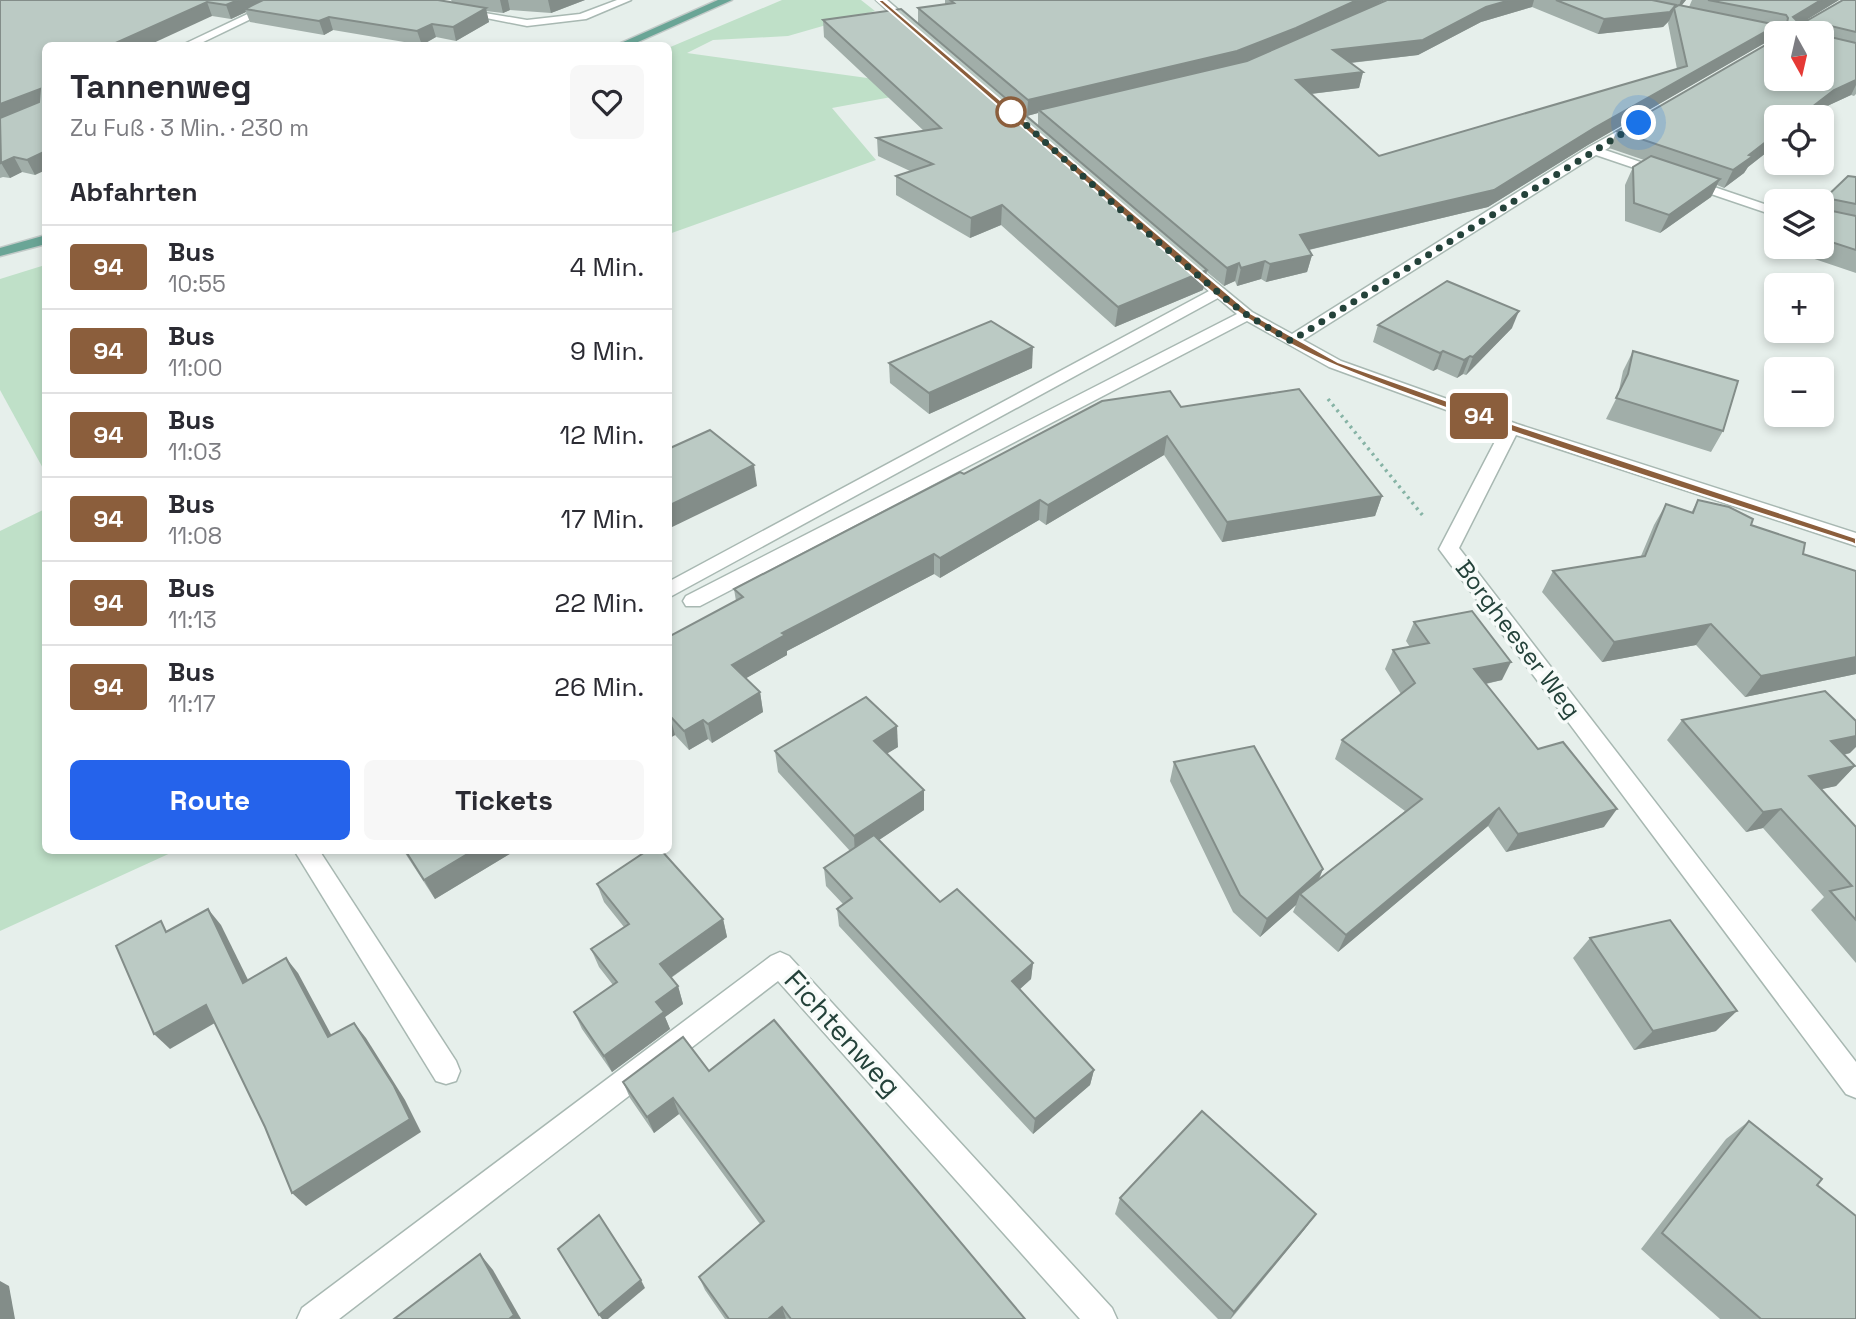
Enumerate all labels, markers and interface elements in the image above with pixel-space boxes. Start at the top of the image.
north arrow [1764,21,1834,91]
map controls [1764,21,1834,427]
button: heart [570,65,644,139]
text: Tannenweg [70,66,252,108]
unlabelled marker [996,97,1026,127]
your location [1621,105,1656,140]
button: locate [1764,105,1834,175]
text: Zu Fuß · 3 Min. · 230 m [70,113,309,143]
text: Abfahrten [70,175,198,209]
button: layers [1764,189,1834,259]
text: Bus [168,235,215,269]
text: 4 Min. [570,250,644,284]
text: 94 [93,251,124,282]
text: 10:55 [168,269,226,299]
button: + [1764,273,1834,343]
text: Bus [168,319,215,353]
text: 9 Min. [570,334,644,368]
text: 94 [93,335,124,366]
text: 11:00 [168,353,223,383]
button: − [1764,357,1834,427]
line badge: 94 [1448,393,1510,439]
text: 94 [1464,400,1494,431]
text: Bus [168,403,215,437]
text: 12 Min. [559,418,644,452]
text: 94 [93,419,124,450]
text: 11:03 [168,437,222,467]
text: Bus [168,487,215,521]
text: 17 Min. [560,502,644,536]
text: 94 [93,503,124,534]
text: 11:08 [168,521,222,551]
street label: Borgheeser Weg [1449,553,1588,724]
text: Bus [168,571,215,605]
text: 22 Min. [555,586,644,620]
text: 94 [93,587,124,618]
text: 11:13 [168,605,217,635]
text: Bus [168,655,215,689]
text: 26 Min. [554,670,644,704]
text: 94 [93,671,124,702]
text: 11:17 [168,689,216,719]
button: Route [70,760,350,840]
button: Tickets [364,760,644,840]
street label: Fichtenweg [777,962,909,1104]

